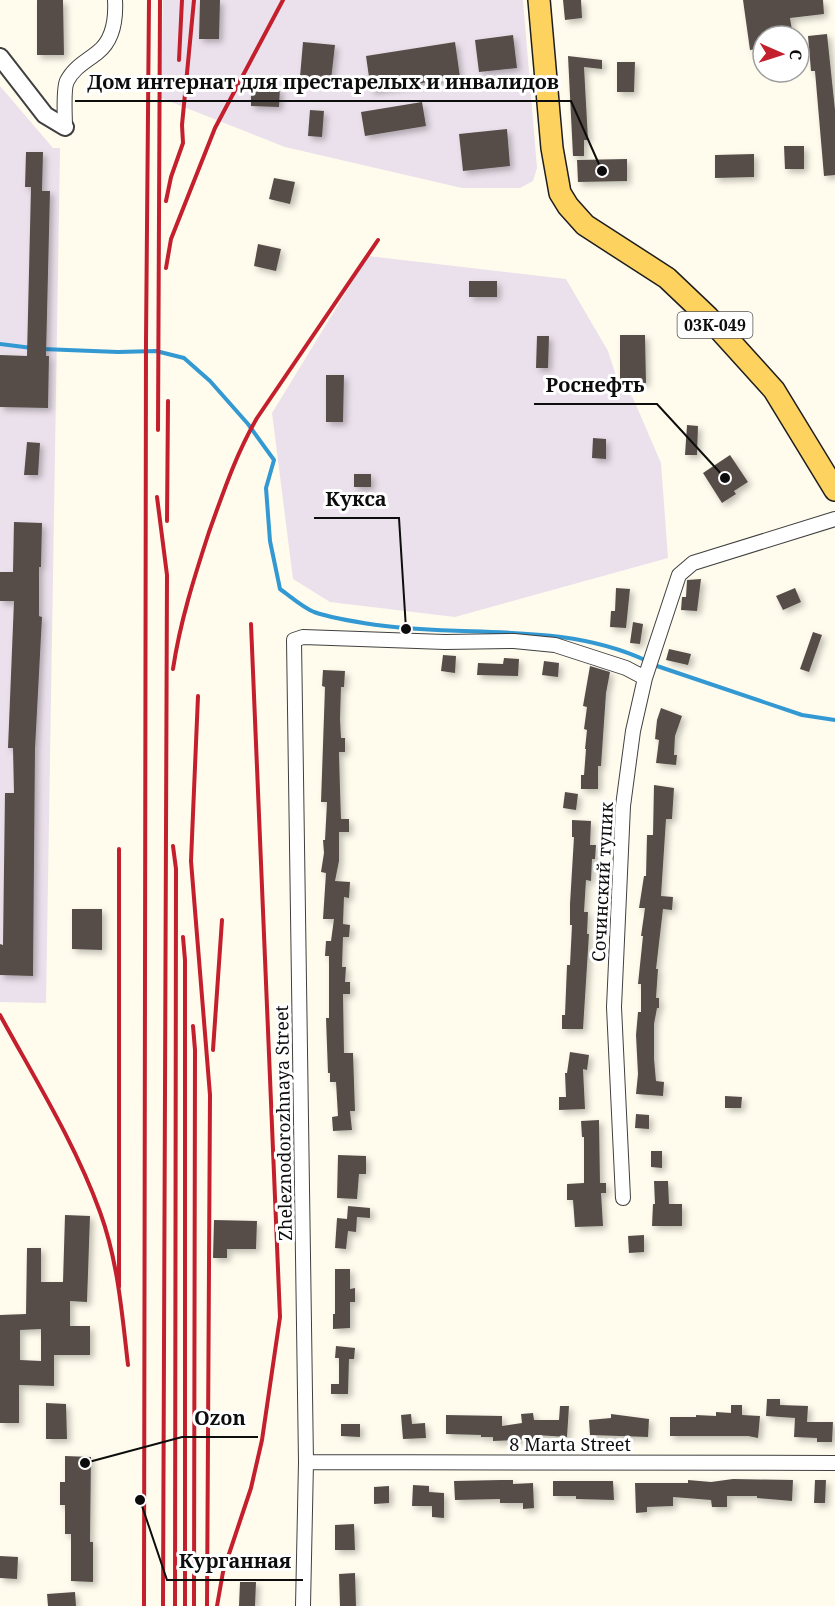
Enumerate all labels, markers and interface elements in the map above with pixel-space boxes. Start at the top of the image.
north arrow [751,24,811,84]
text: С [785,49,807,61]
callout: Дом интернат для престарелых и инвалидов [75,63,571,101]
text: Дом интернат для престарелых и инвалидов [87,68,559,95]
road number: 03К-049 [678,312,752,338]
callout: Роснефть [534,366,657,404]
text: Роснефть [546,371,645,398]
callout: Кукса [314,480,399,518]
text: Кукса [325,485,387,512]
street label: Сочинский тупик [586,801,618,963]
street label: Zheleznodorozhnaya Street [269,1005,297,1241]
callout: Ozon [182,1399,258,1437]
text: Ozon [194,1404,246,1431]
street label: 8 Marta Street [509,1432,631,1456]
callout: Курганная [167,1542,303,1580]
text: Курганная [179,1547,291,1574]

